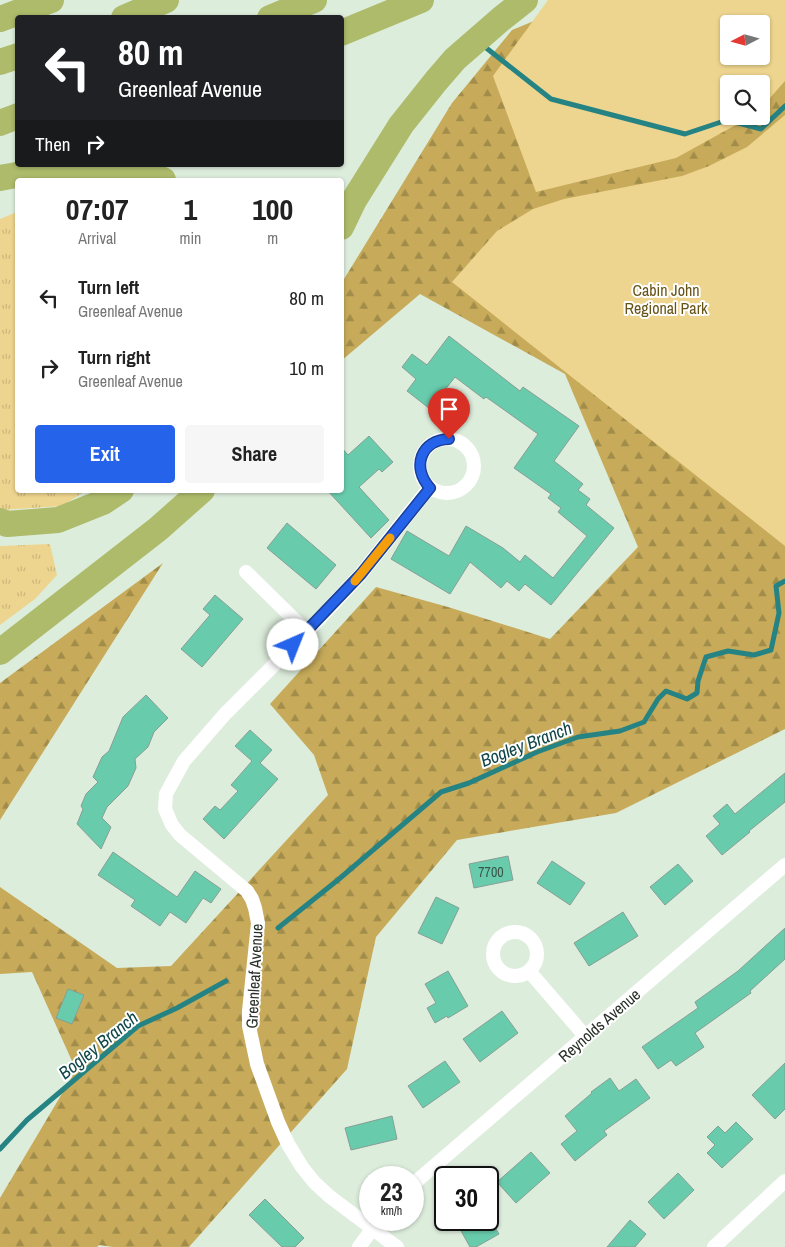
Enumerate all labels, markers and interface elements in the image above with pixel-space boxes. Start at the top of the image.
north arrow [720,15,770,65]
map controls [720,15,770,125]
text: 80 m [118,29,183,76]
icon: left [35,35,100,100]
text: Greenleaf Avenue [118,74,262,104]
button: search [720,75,770,125]
icon: right [81,130,109,158]
text: Then [35,131,71,157]
text: 07:07 [66,189,129,229]
text: 1 [184,189,197,229]
text: 100 [252,189,293,229]
text: Arrival [78,227,116,249]
text: min [179,227,201,249]
text: m [267,227,278,249]
text: Turn left [78,274,139,300]
park label: Cabin John Regional Park [624,279,708,319]
icon: left [35,284,63,312]
text: 80 m [289,285,324,311]
text: Greenleaf Avenue [78,300,183,322]
text: Turn right [78,344,150,370]
icon: right [35,354,63,382]
text: 10 m [289,355,324,381]
text: Greenleaf Avenue [78,370,183,392]
pin [428,388,470,439]
icon: arrive [435,395,463,423]
button: Exit [35,425,175,483]
button: Share [185,425,324,483]
position arrow [266,618,318,670]
water label: Bogley Branch [477,715,575,773]
house number: 7700 [478,863,504,881]
street label: Greenleaf Avenue [240,923,268,1029]
street label: Reynolds Avenue [553,983,645,1067]
water label: Bogley Branch [53,1005,143,1085]
speed limit sign: 30 [434,1166,499,1231]
text: 23 [380,1175,403,1209]
text: km/h [381,1203,402,1219]

